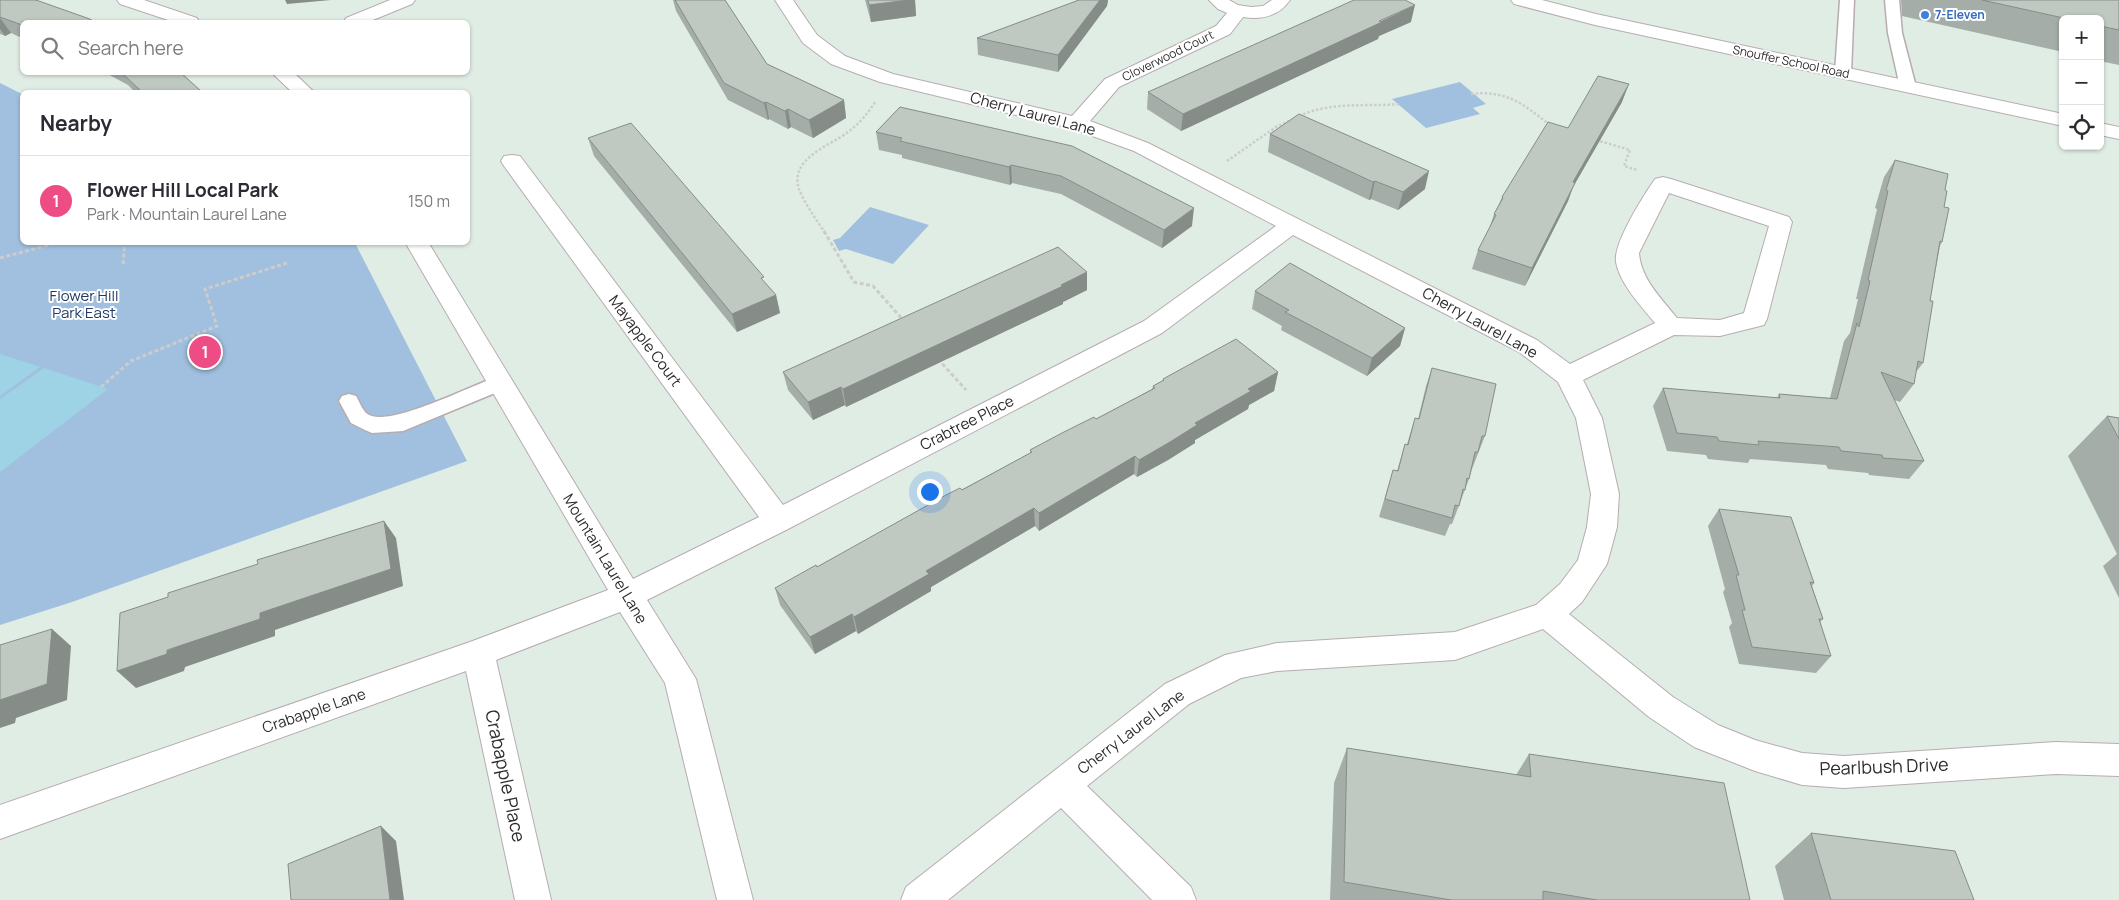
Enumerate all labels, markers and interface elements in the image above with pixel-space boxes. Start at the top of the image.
place label: 7-Eleven [1935,6,1985,23]
marker: 7-Eleven [1919,9,1931,21]
map controls [2059,15,2104,150]
button: + [2059,15,2104,60]
search box [20,20,470,75]
street label: Cloverwood Court [1119,26,1217,85]
icon: search [38,34,66,62]
text: Search here [78,35,184,61]
street label: Snouffer School Road [1731,41,1851,82]
button: − [2059,60,2104,105]
street label: Cherry Laurel Lane [968,87,1098,140]
button: locate [2059,105,2104,150]
text: Nearby [40,109,112,137]
text: Flower Hill Local Park [87,177,278,203]
text: 1 [52,190,60,212]
text: 150 m [408,190,450,212]
text: Park · Mountain Laurel Lane [87,203,287,225]
street label: Cherry Laurel Lane [1419,282,1542,363]
park label: Flower Hill Park East [50,285,118,323]
street label: Mayapple Court [604,291,687,391]
pin: 1 [189,333,221,371]
street label: Crabtree Place [916,390,1017,455]
your location [917,479,943,505]
street label: Mountain Laurel Lane [558,490,653,628]
street label: Crabapple Lane [259,683,369,738]
street label: Cherry Laurel Lane [1073,684,1189,779]
street label: Crabapple Place [480,707,532,844]
street label: Pearlbush Drive [1819,752,1949,780]

